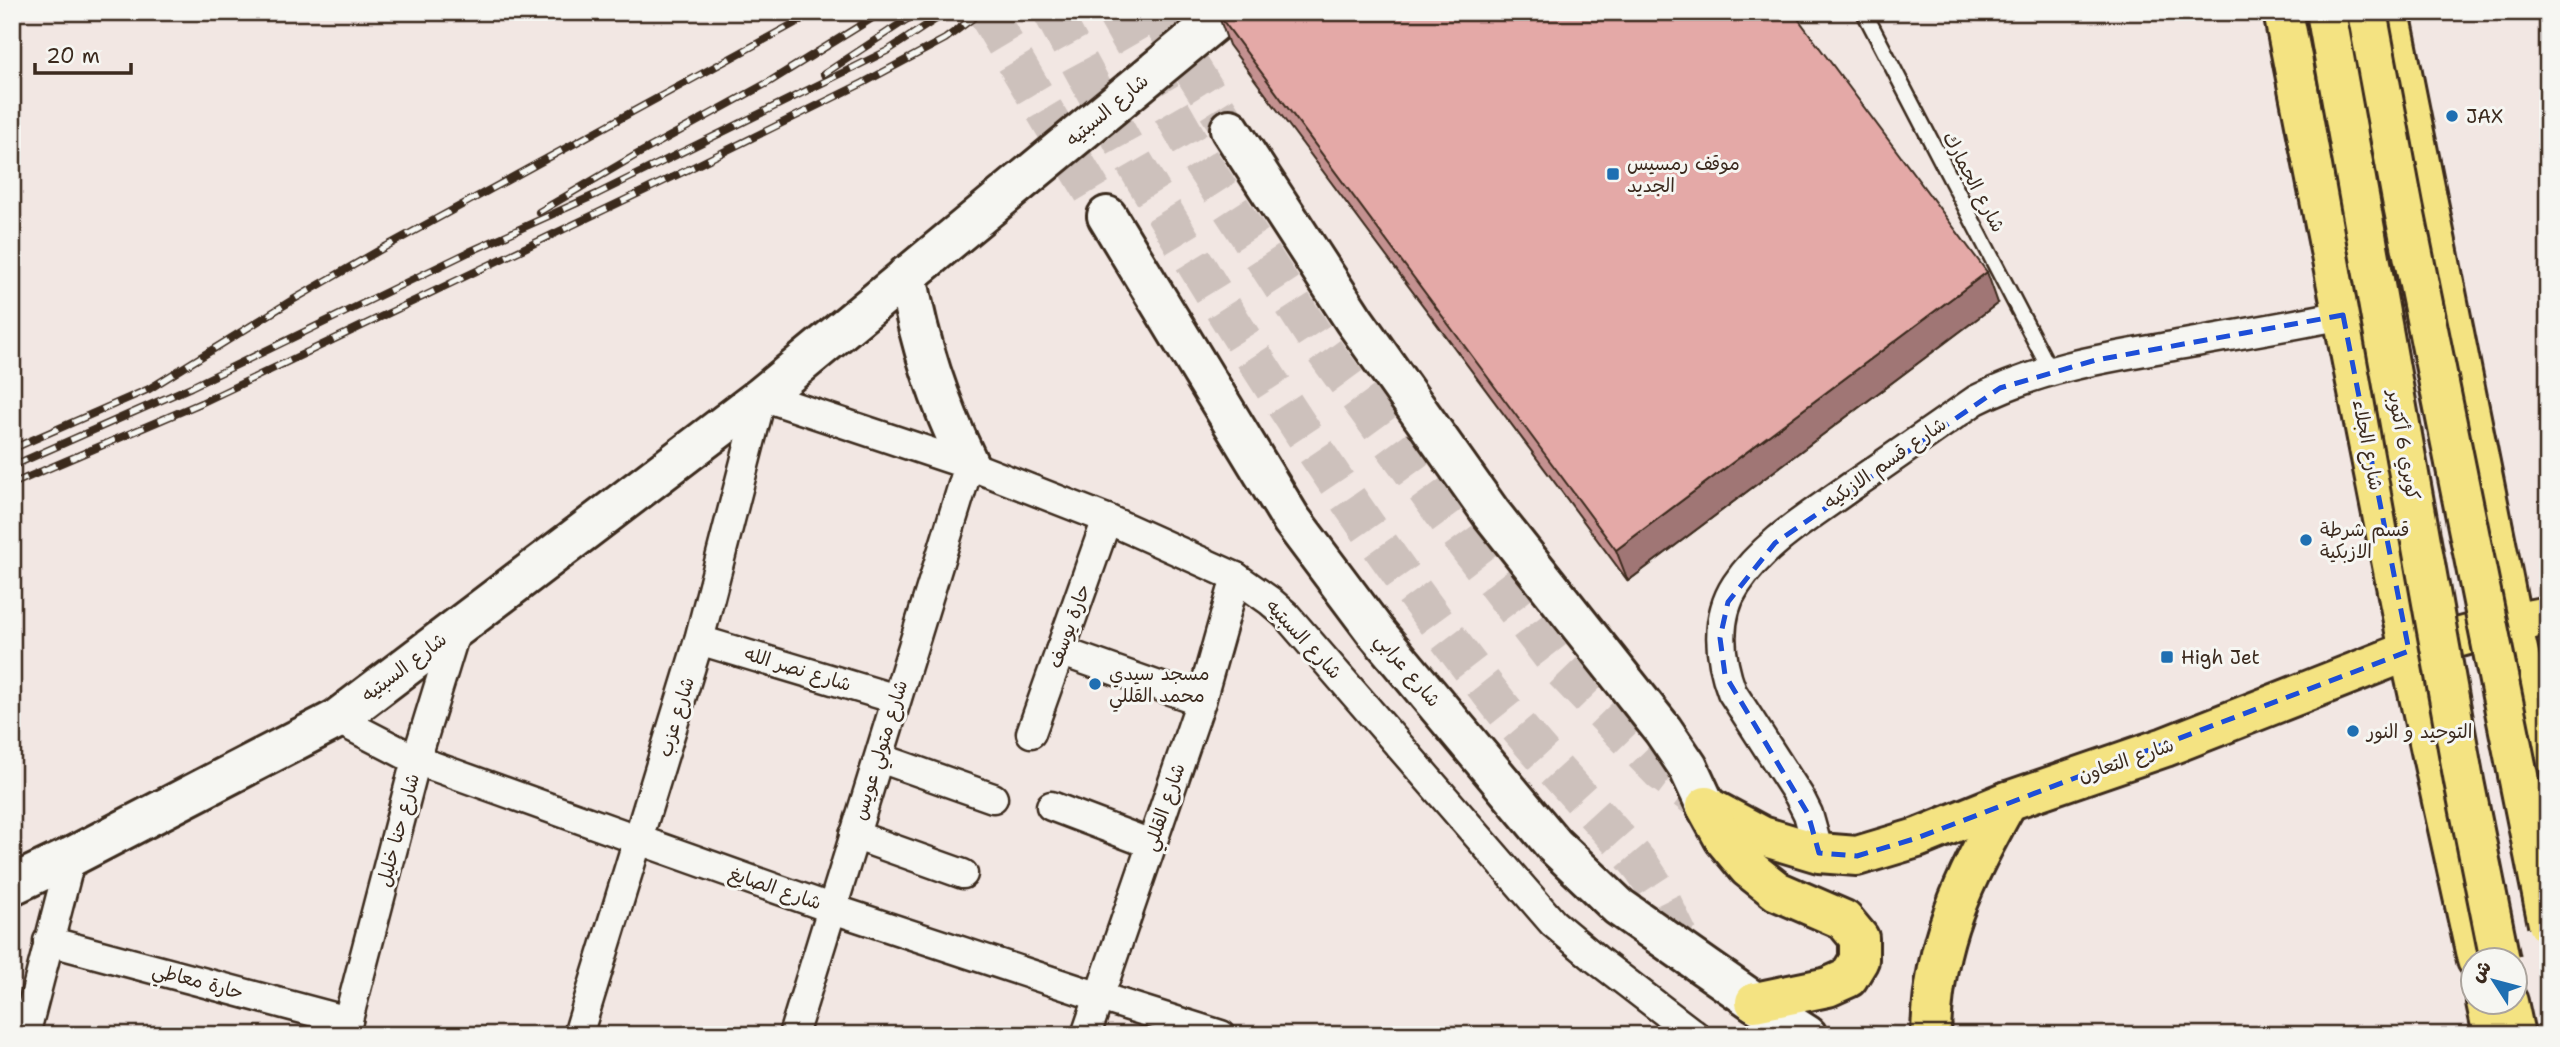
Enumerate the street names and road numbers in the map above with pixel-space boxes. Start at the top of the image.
street label: شارع السبتيه [1060,68,1154,153]
street label: شارع الجمارك [1936,127,2011,237]
street label: كوبري 6 أكتوبر [2380,386,2426,502]
street label: شارع الجلاء [2346,397,2389,493]
street label: شارع قسم الازبكيه [1819,411,1952,516]
street label: حارة يوسف [1042,581,1096,671]
street label: شارع السبتيه [1260,594,1347,685]
street label: شارع السبتيه [356,627,452,708]
street label: شارع عرابي [1367,628,1446,715]
street label: شارع نصر الله [741,641,854,698]
street label: شارع عزب [652,674,701,760]
street label: شارع متولي عويس [847,677,917,824]
street label: شارع التعاون [2075,732,2177,789]
street label: شارع القللي [1137,760,1194,855]
street label: شارع حنا خليل [371,771,426,890]
street label: شارع الصايغ [725,860,825,916]
street label: حارة معاطي [149,957,246,1009]

